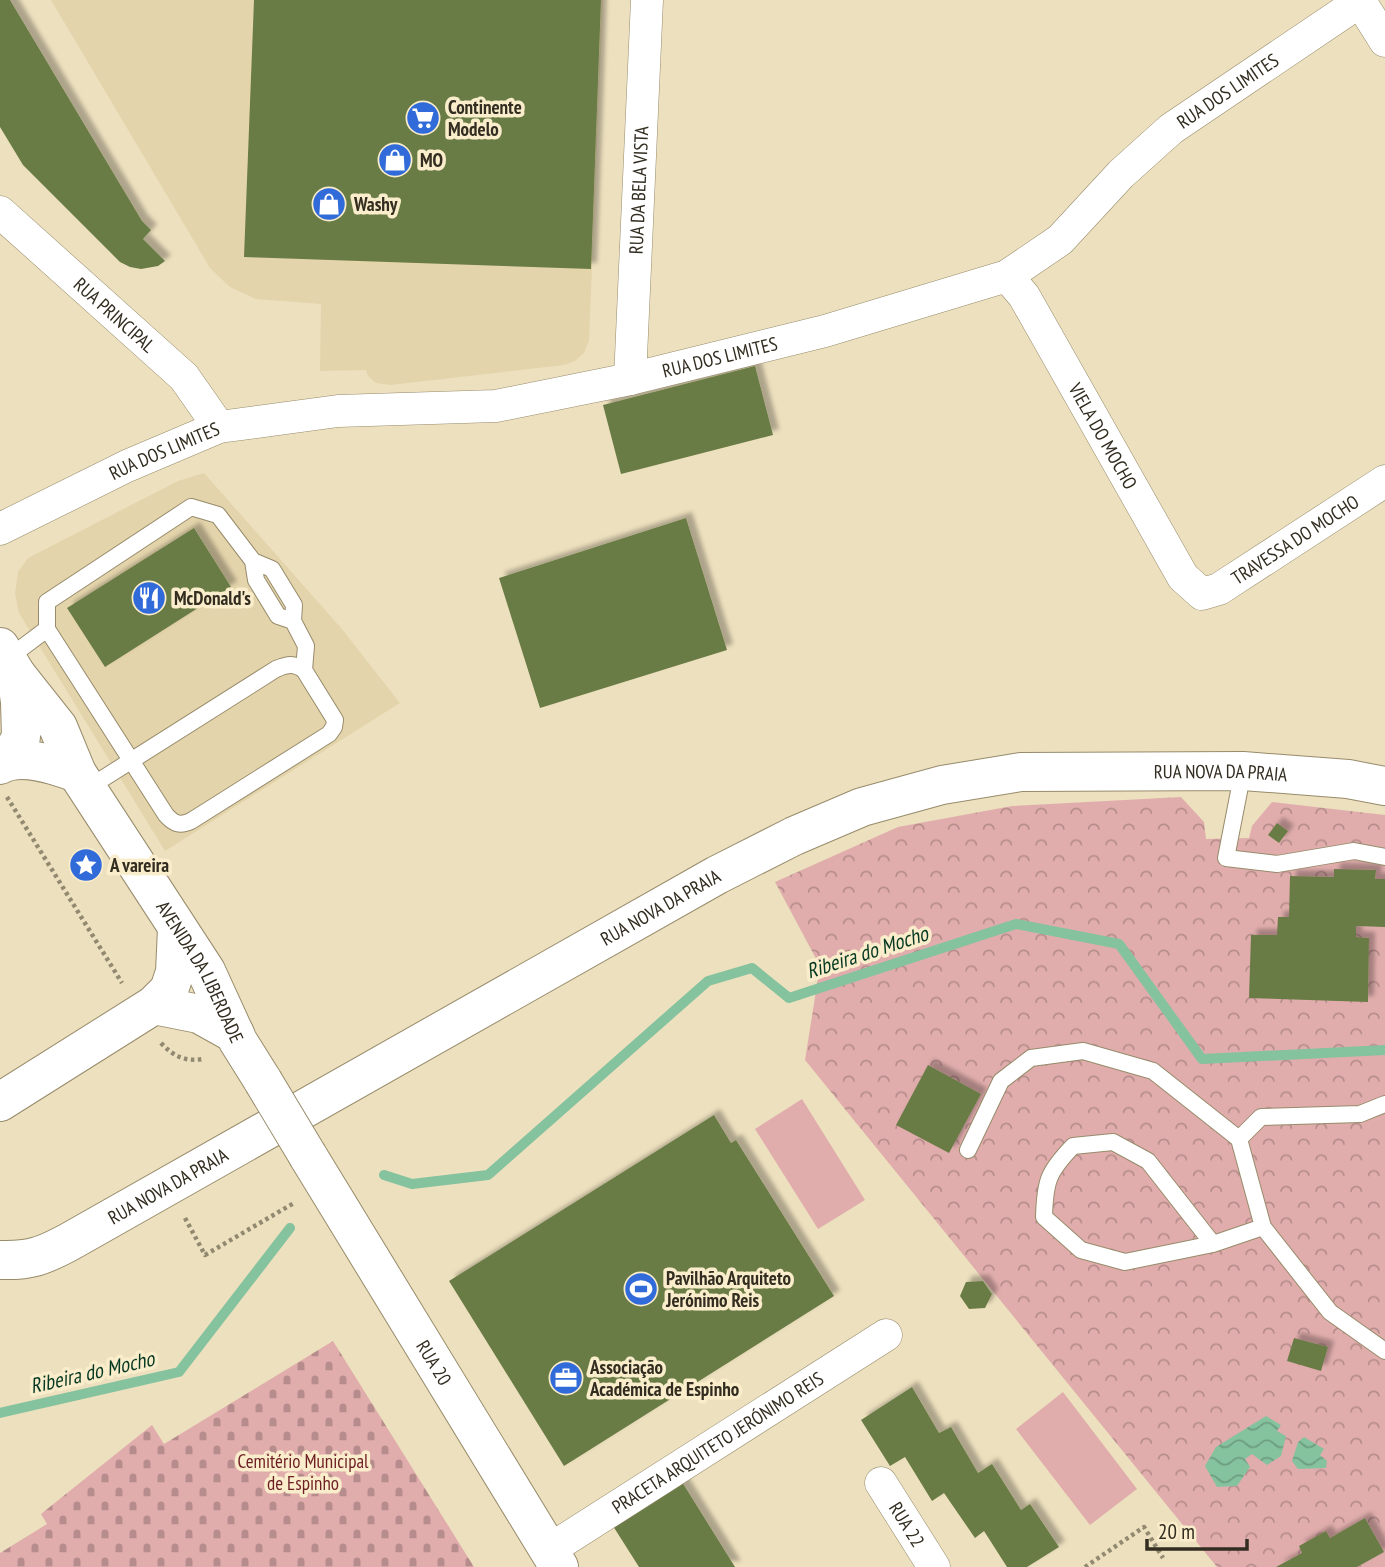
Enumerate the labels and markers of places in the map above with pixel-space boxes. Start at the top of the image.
place label: Continente Modelo [448,95,522,141]
supermarket icon: Continente Modelo [404,99,442,137]
shop icon: MO [376,141,414,179]
place label: MO [420,148,443,172]
shop icon: Washy [310,185,348,223]
place label: Washy [353,192,398,216]
restaurant icon: McDonald's [130,579,168,617]
place label: McDonald's [174,586,251,610]
place icon: A vareira [67,846,105,884]
place label: A vareira [109,853,169,877]
place label: Pavilhão Arquiteto Jerónimo Reis [665,1266,791,1312]
sports icon: Pavilhão Arquiteto Jerónimo Reis [622,1270,660,1308]
place label: Associação Académica de Espinho [589,1355,739,1401]
office icon: Associação Académica de Espinho [547,1359,585,1397]

